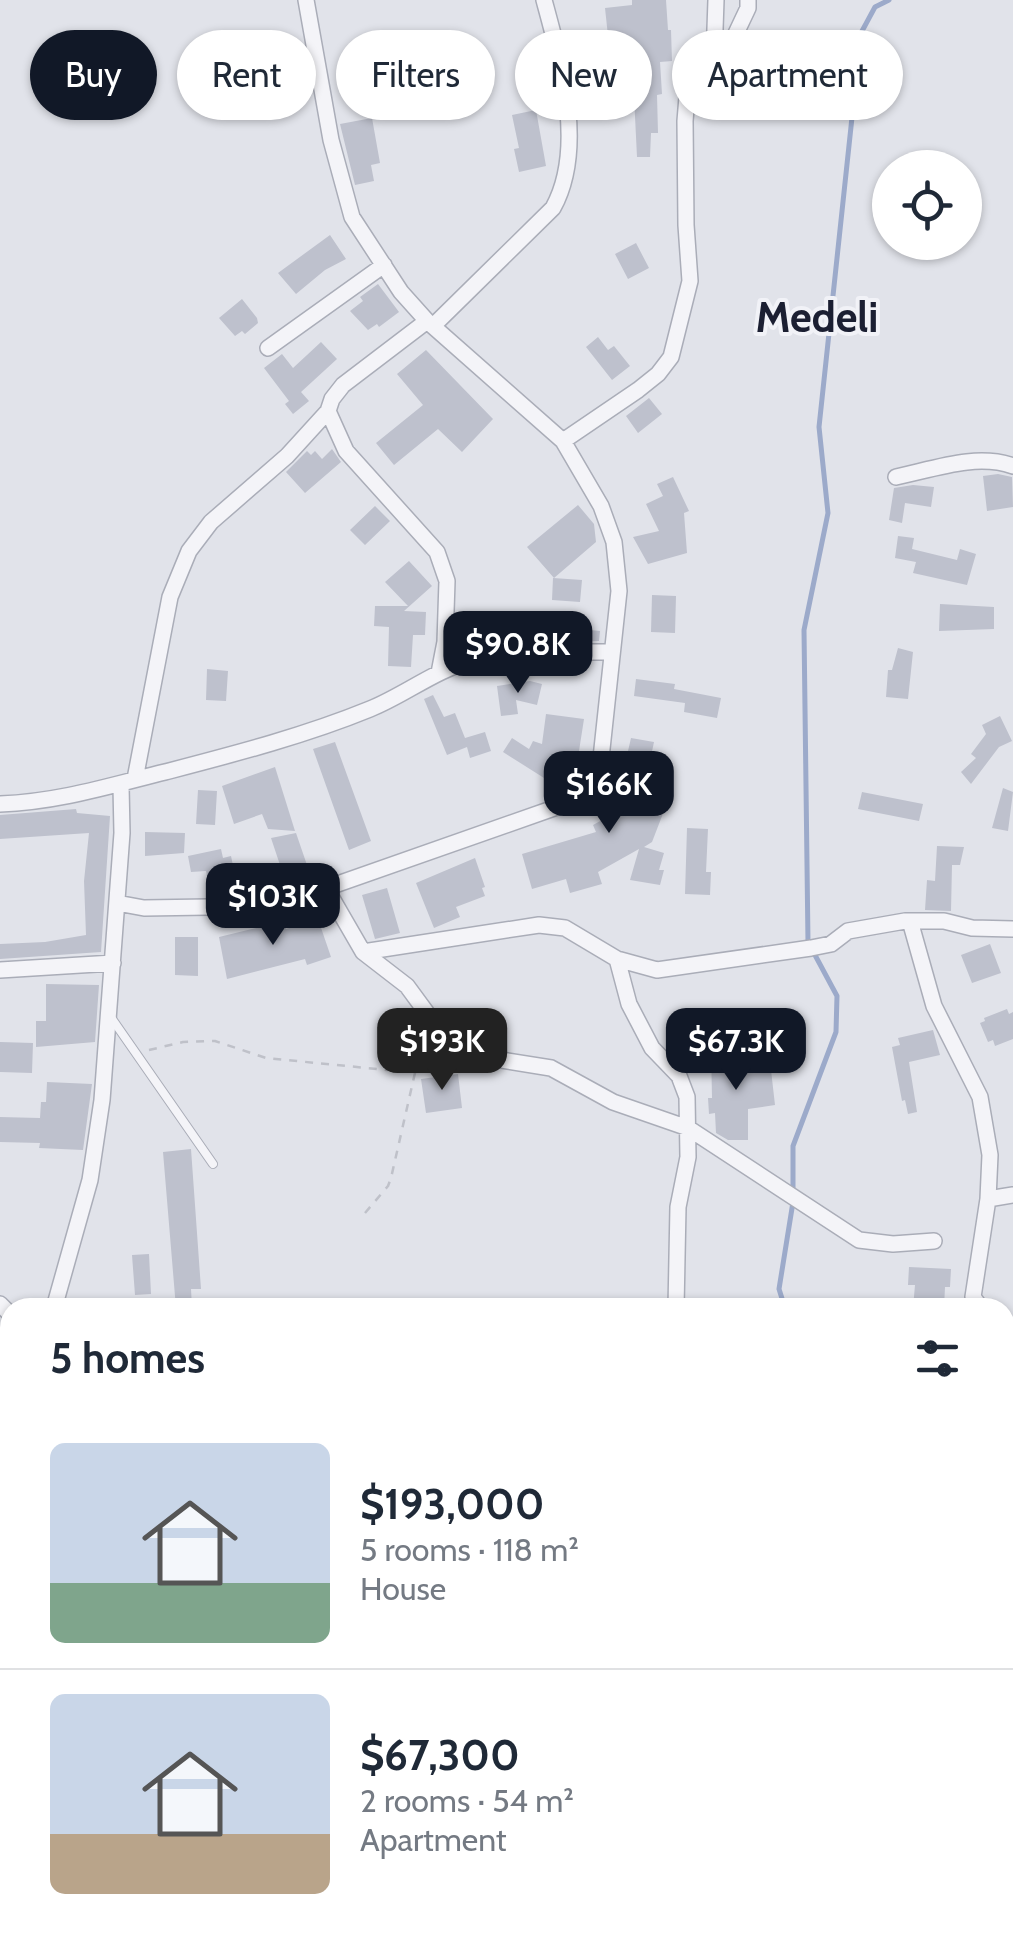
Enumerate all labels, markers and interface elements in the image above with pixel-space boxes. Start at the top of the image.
chip: Buy [30,30,157,120]
chip: Rent [177,30,316,120]
chip: Filters [336,30,495,120]
chip: New [515,30,652,120]
chip: Apartment [672,30,903,120]
map controls [872,150,982,260]
button: locate [872,150,982,260]
district label: Medeli [756,291,878,343]
pin: $90.8K [437,611,599,696]
text: $90.8K [465,624,571,663]
pin: $166K [539,751,679,836]
text: $166K [566,764,652,803]
pin: $103K [203,863,343,948]
text: $103K [228,876,318,915]
pin: $193K [372,1008,512,1093]
pin: $67.3K [655,1008,817,1093]
text: $193K [399,1021,485,1060]
text: $67.3K [688,1021,784,1060]
icon: filters [910,1331,965,1386]
text: 5 homes [50,1332,205,1384]
text: $193,000 [360,1478,544,1530]
icon: home [130,1483,250,1603]
text: 5 rooms · 118 m² [360,1530,579,1569]
text: House [360,1569,446,1608]
text: $67,300 [360,1729,520,1781]
icon: home [130,1734,250,1854]
text: 2 rooms · 54 m² [360,1781,574,1820]
text: Apartment [360,1820,507,1859]

